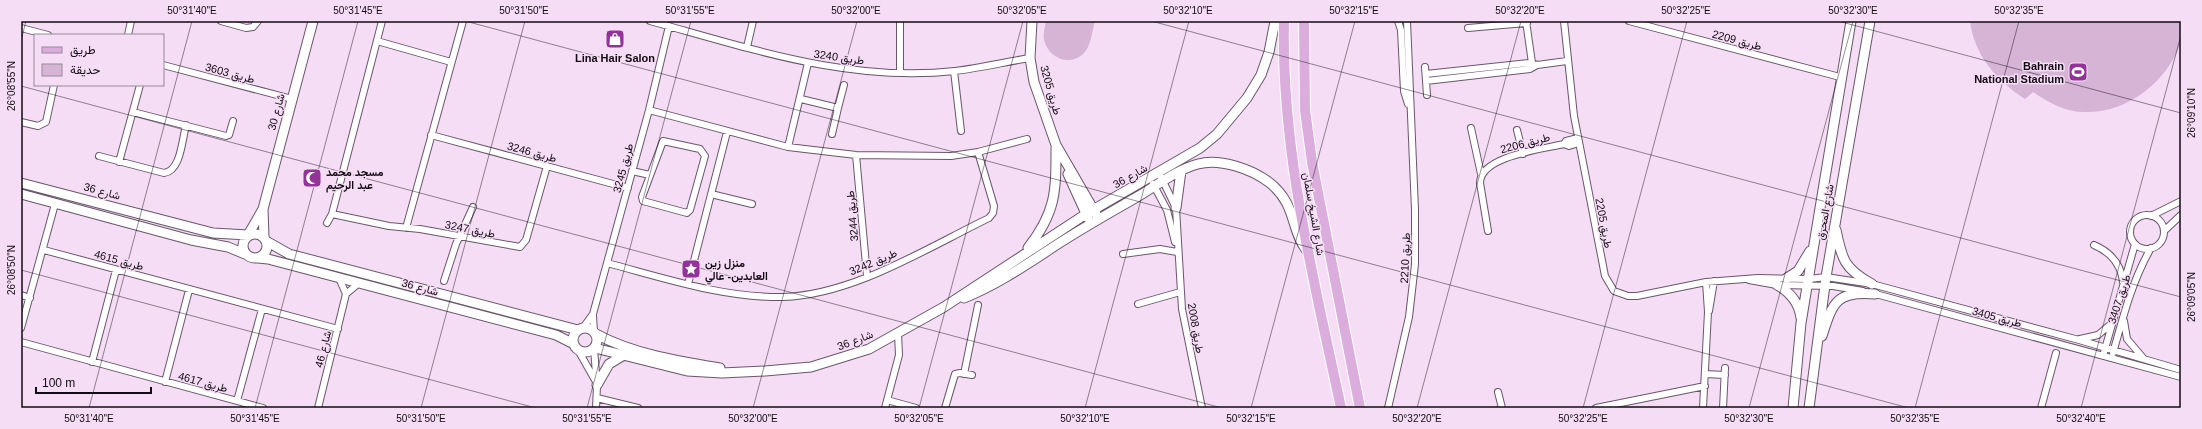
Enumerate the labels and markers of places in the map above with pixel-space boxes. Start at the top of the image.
shop icon: Lina Hair Salon [604,28,626,50]
place label: Lina Hair Salon [575,52,655,64]
place label: Bahrain National Stadium [1974,60,2064,85]
sports icon: Bahrain National Stadium [2067,61,2089,83]
place label: مسجد محمد عبد الرحيم [326,166,384,193]
mosque icon: مسجد محمد عبد الرحيم [301,167,323,189]
place label: منزل زين العابدين- عالي [705,257,768,285]
place icon: منزل زين العابدين- عالي [680,258,702,280]

